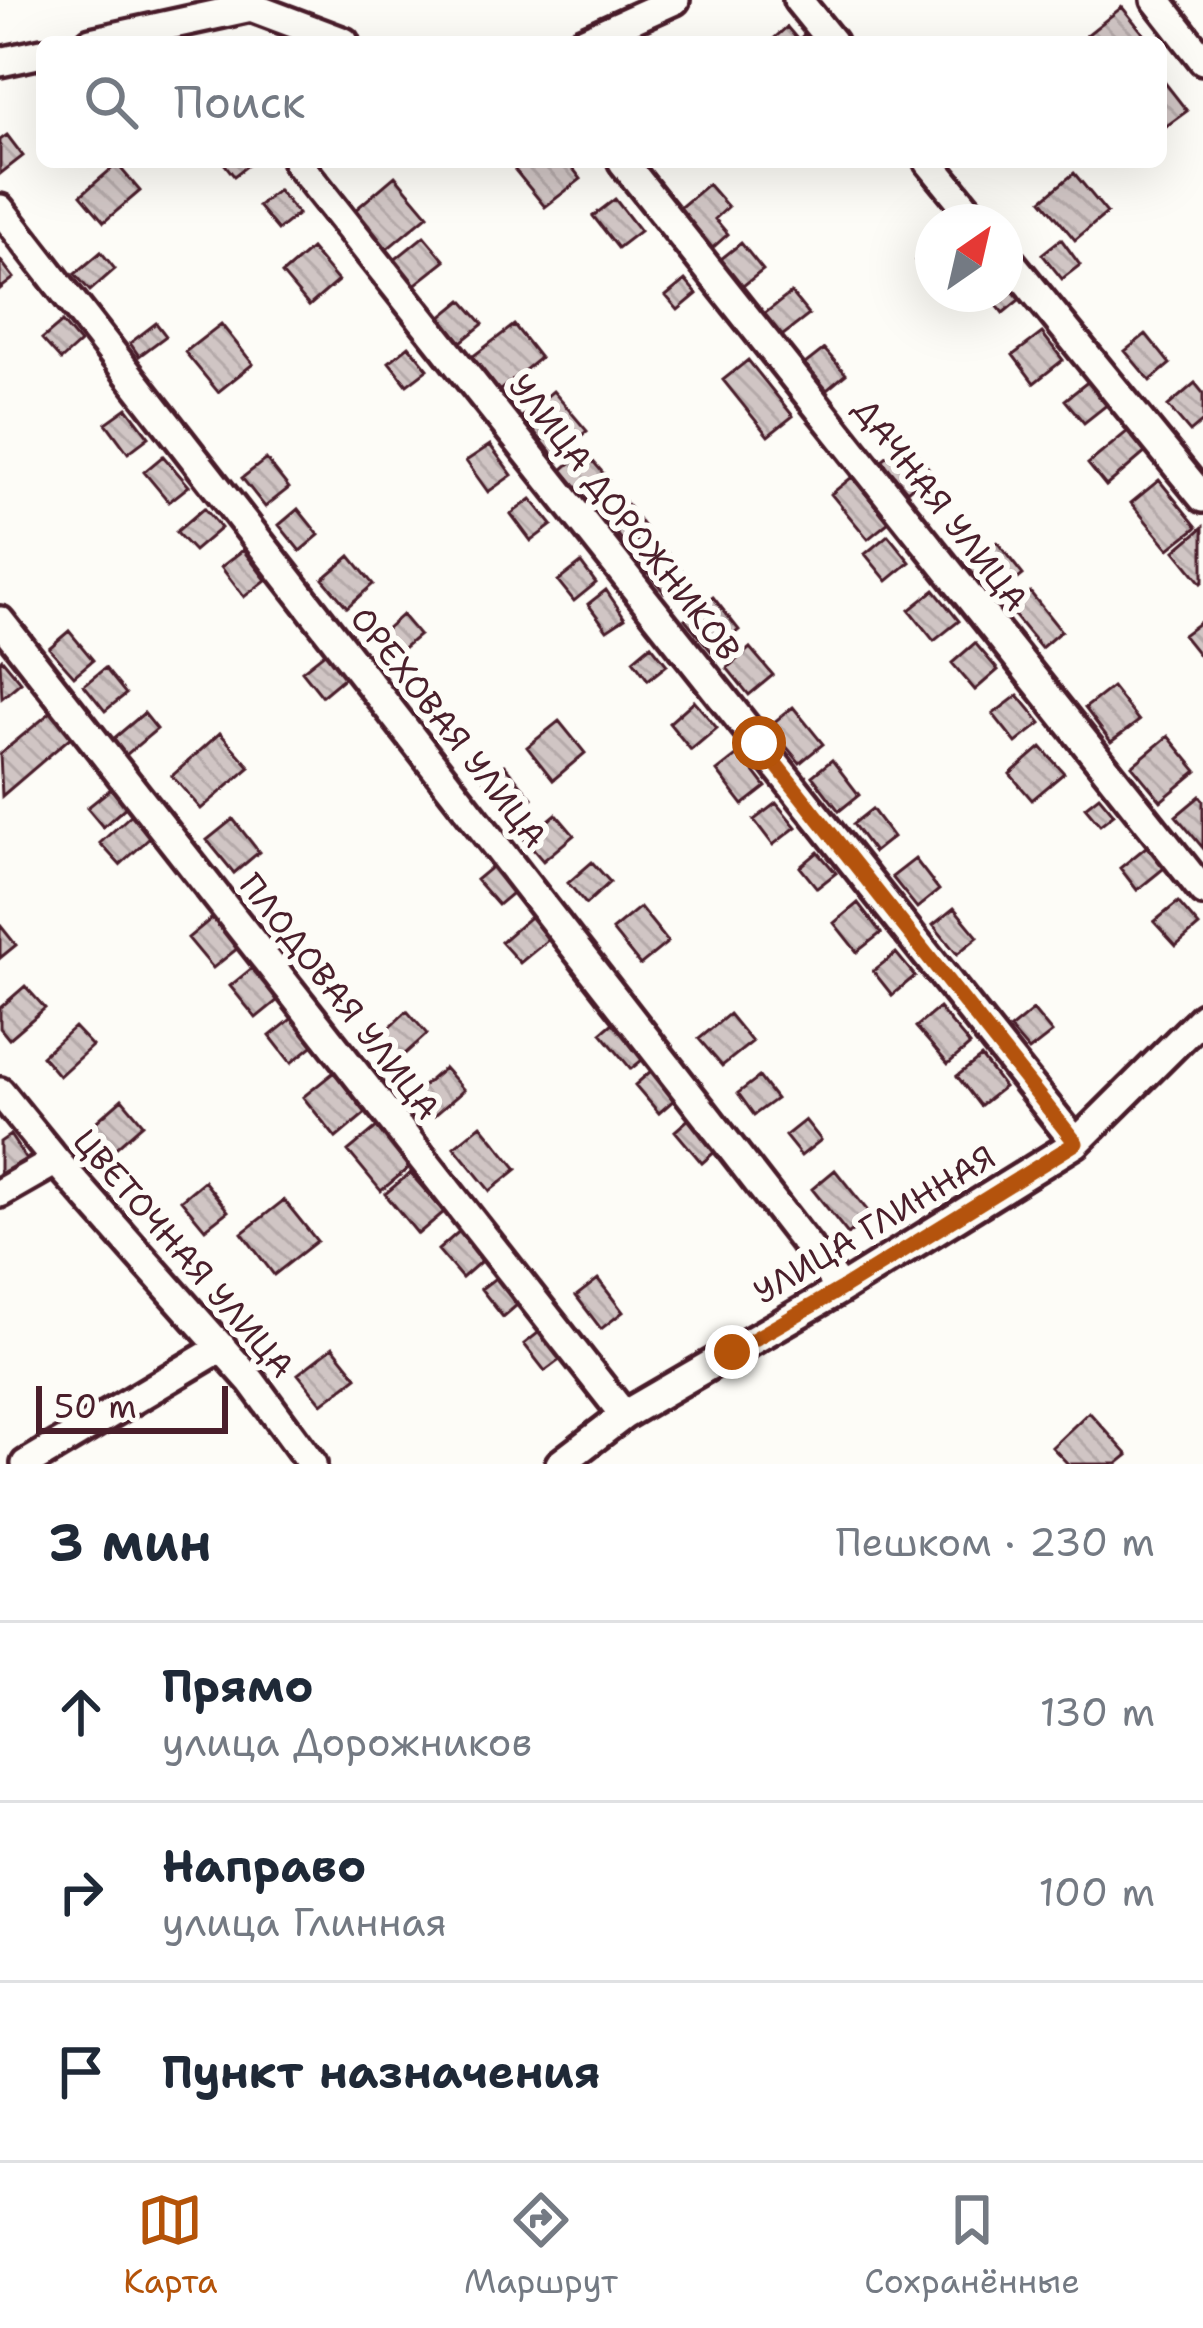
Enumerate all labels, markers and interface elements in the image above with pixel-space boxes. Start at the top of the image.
search box [36,36,1167,168]
icon: search [78,69,144,135]
text: Поиск [174,72,305,132]
north arrow [915,204,1023,312]
street label: УЛИЦА ДОРОЖНИКОВ [498,365,751,670]
street label: ДАЧНАЯ УЛИЦА [843,388,1038,620]
street label: ОРЕХОВАЯ УЛИЦА [340,597,557,857]
route start [732,716,786,770]
street label: ПЛОДОВАЯ УЛИЦА [229,864,450,1129]
street label: ЦВЕТОЧНАЯ УЛИЦА [63,1119,304,1387]
street label: УЛИЦА ГЛИННАЯ [745,1134,1004,1314]
route end [705,1325,759,1379]
scale bar [36,1380,228,1433]
text: 50 m [54,1384,137,1429]
text: 3 мин [48,1508,212,1576]
text: Пешком · 230 m [836,1516,1155,1568]
text: Прямо [162,1656,313,1716]
icon: ahead [48,1679,114,1745]
text: 130 m [1040,1686,1155,1738]
text: улица Дорожников [162,1716,532,1768]
text: Направо [162,1836,366,1896]
icon: right [48,1859,114,1925]
text: 100 m [1039,1866,1155,1918]
text: улица Глинная [162,1896,447,1948]
icon: arrive [48,2039,114,2105]
text: Пункт назначения [162,2042,601,2102]
tab: Карта [123,2187,218,2304]
tab: Маршрут [464,2187,618,2304]
tab: Сохранённые [864,2187,1080,2304]

